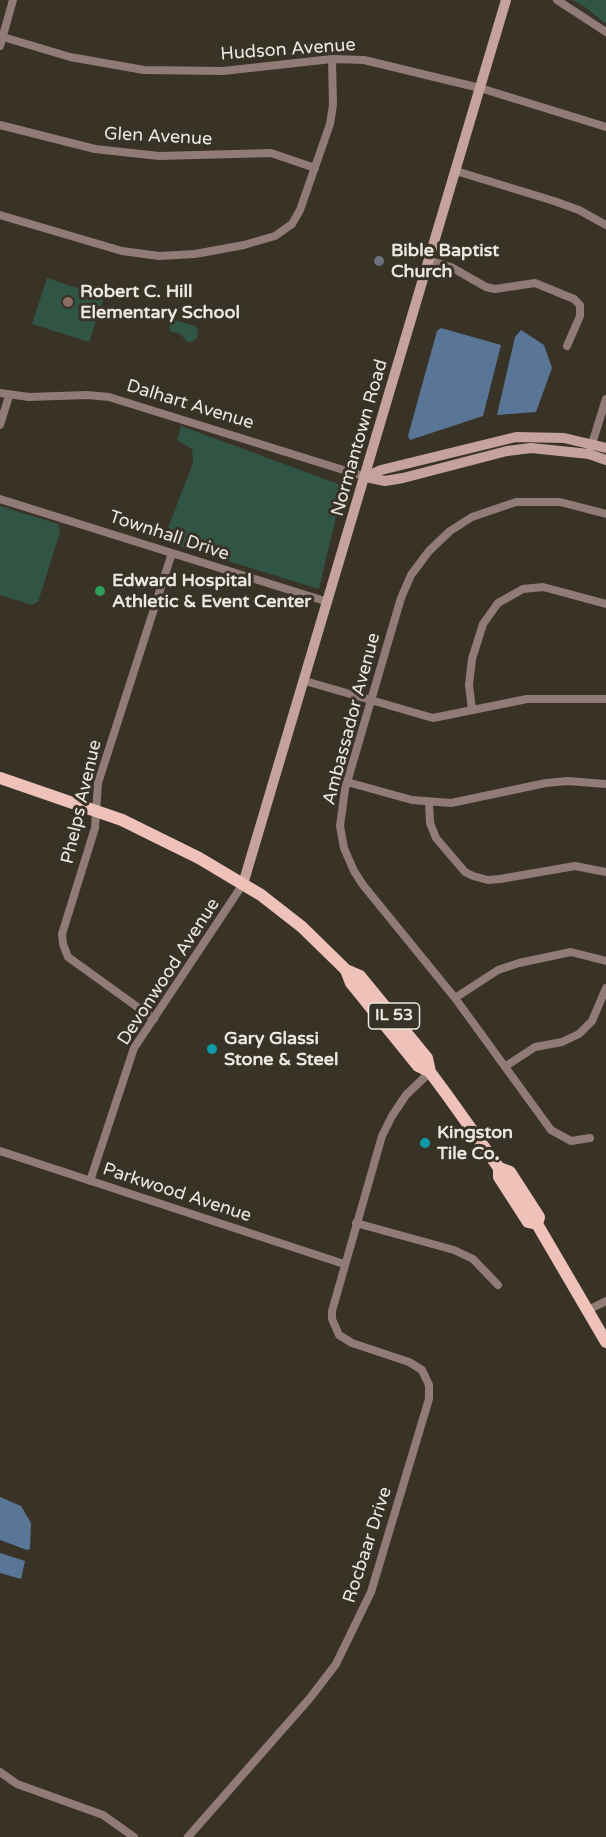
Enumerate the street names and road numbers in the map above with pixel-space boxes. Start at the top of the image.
street label: Hudson Avenue [220,35,356,65]
street label: Glen Avenue [103,123,213,151]
street label: Normantown Road [327,357,393,519]
street label: Dalhart Avenue [124,375,256,435]
street label: Townhall Drive [106,506,232,566]
street label: Ambassador Avenue [319,631,385,807]
street label: Phelps Avenue [57,738,107,866]
street label: Devonwood Avenue [113,894,225,1050]
road number: IL 53 [368,1003,420,1029]
street label: Parkwood Avenue [100,1159,254,1227]
street label: Rocbaar Drive [339,1484,397,1606]

